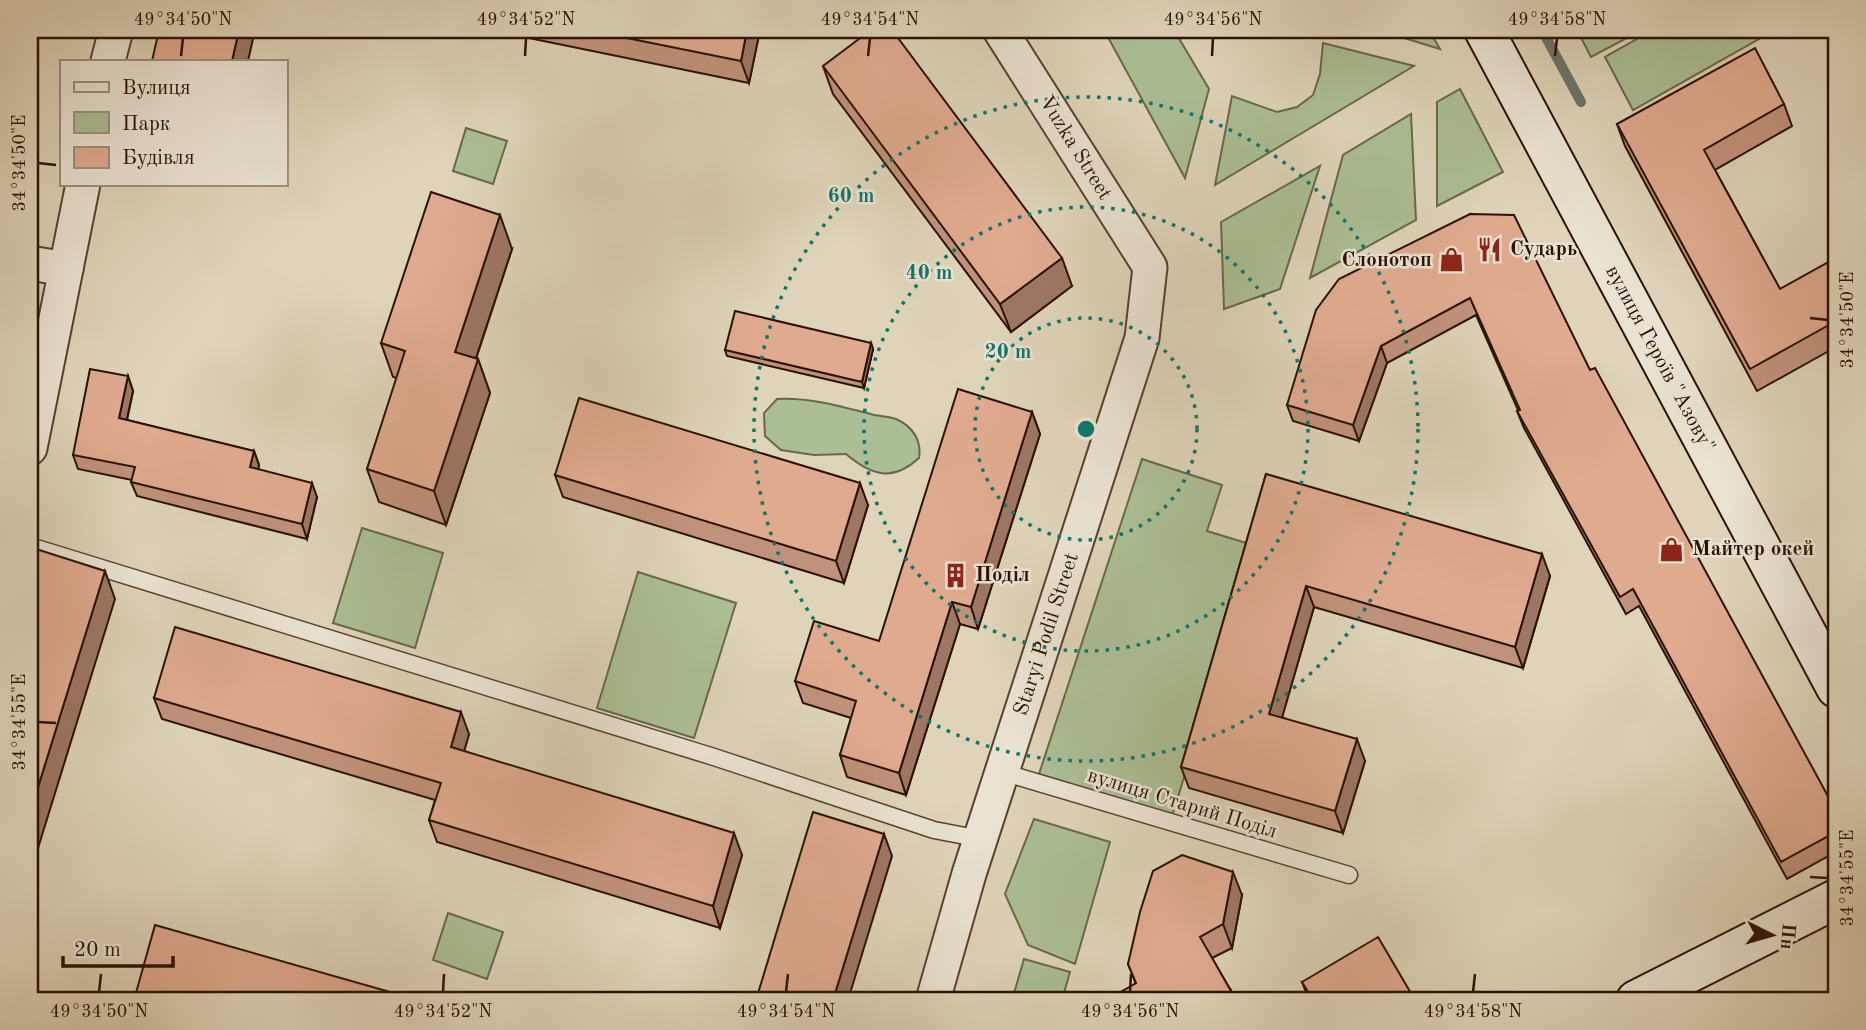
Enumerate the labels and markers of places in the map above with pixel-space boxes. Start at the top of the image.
restaurant icon: Сударь [1476,235,1504,263]
place label: Сударь [1510,239,1577,260]
shop icon: Слонотоп [1438,246,1466,274]
place label: Слонотоп [1341,250,1432,271]
centre of rings [1074,417,1098,441]
shop icon: Майтер окей [1658,535,1686,563]
place label: Майтер окей [1692,539,1814,560]
building icon: Поділ [941,561,969,589]
place label: Поділ [975,565,1030,586]

